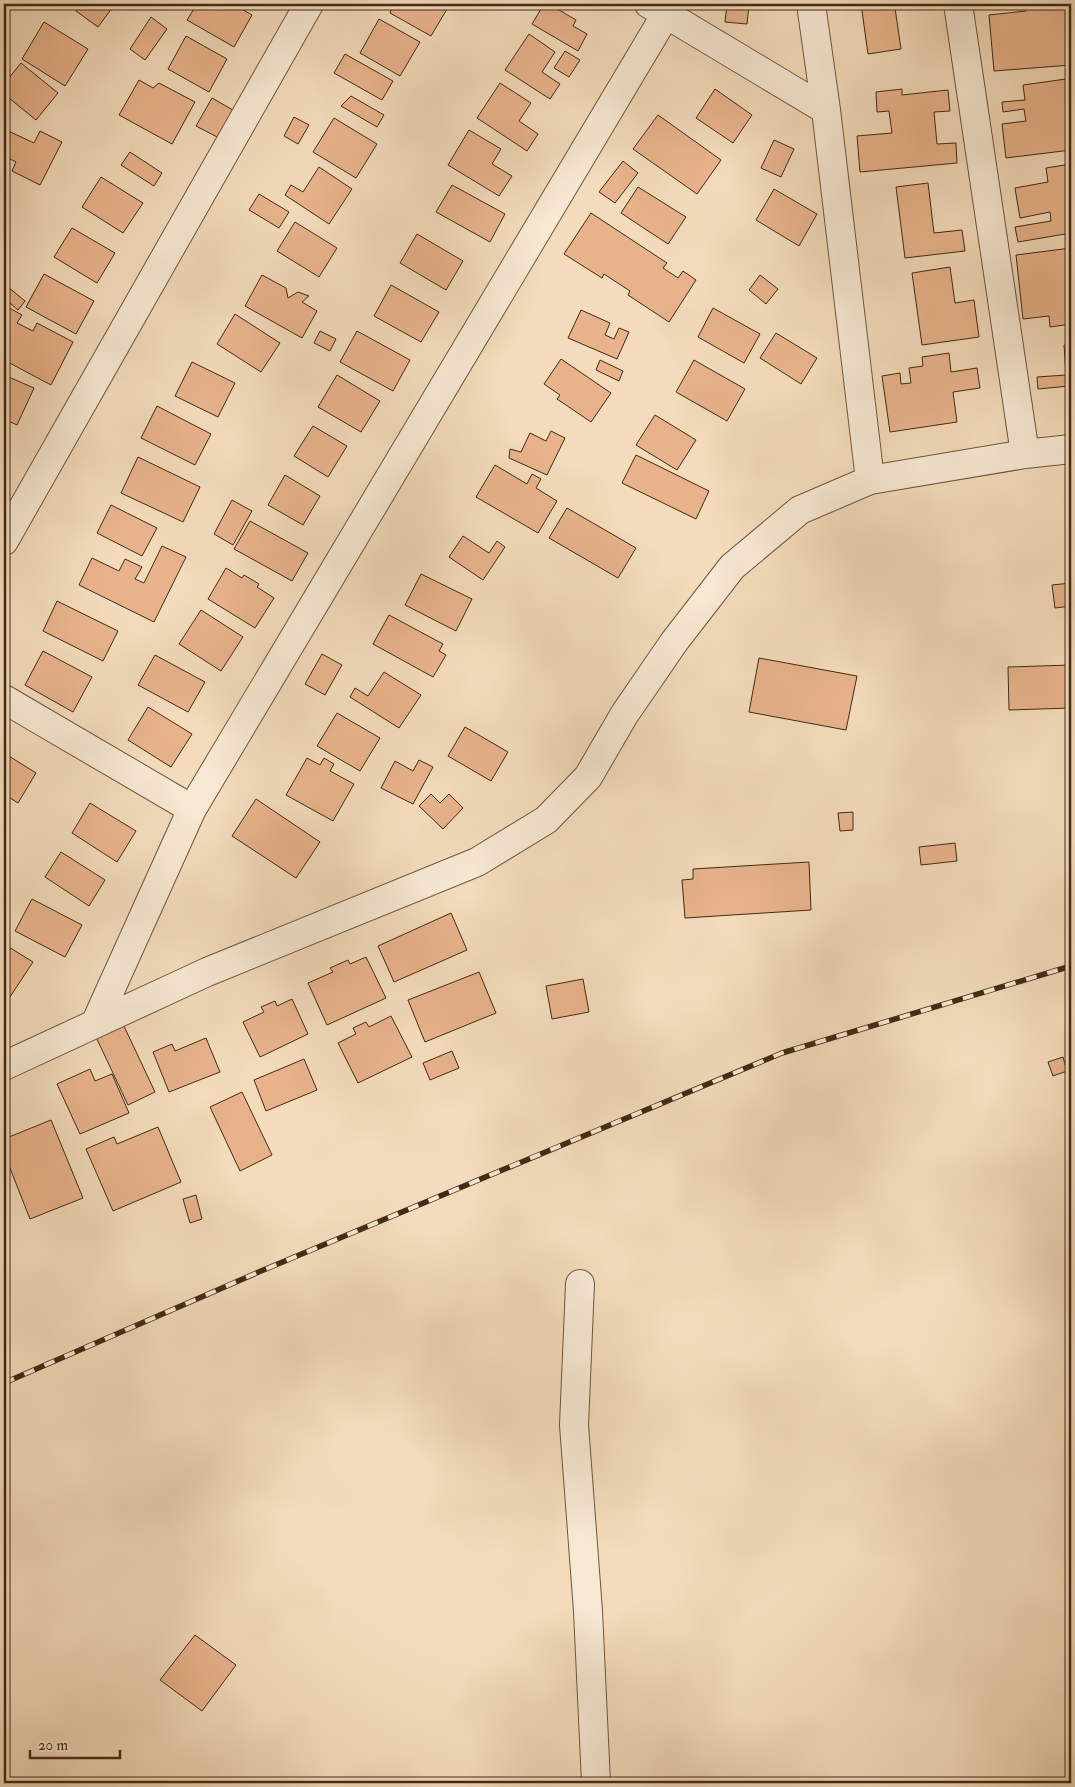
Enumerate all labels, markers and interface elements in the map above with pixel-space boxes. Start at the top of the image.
scale bar [30,1727,120,1759]
text: 20 m [38,1736,68,1755]

